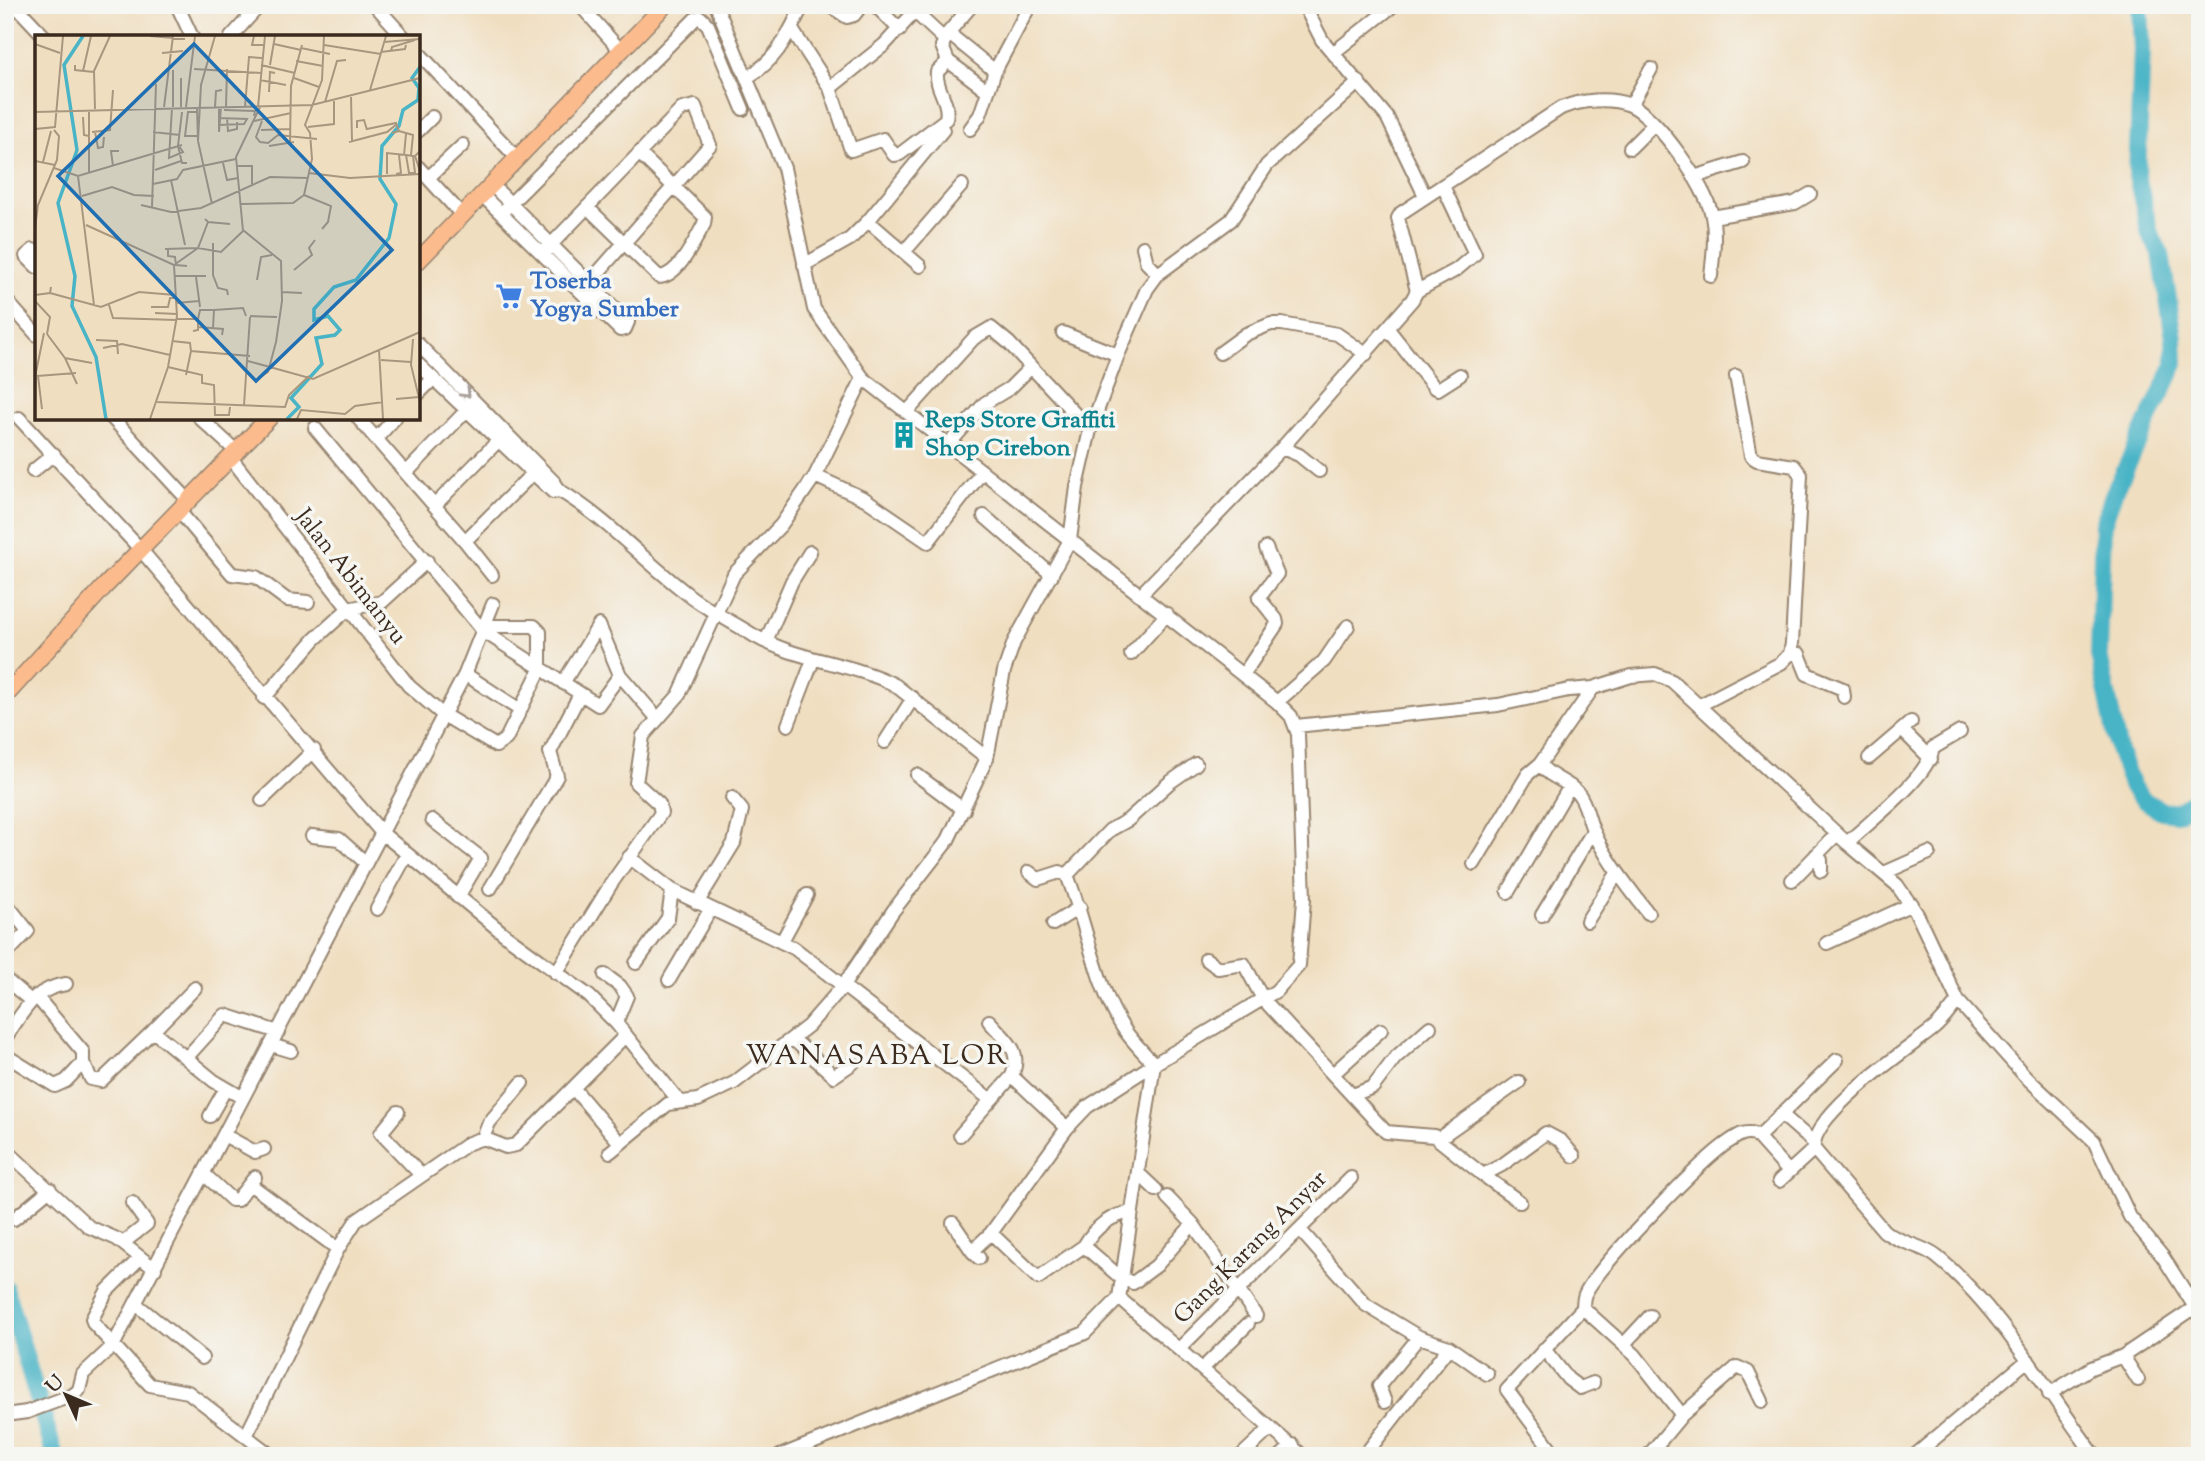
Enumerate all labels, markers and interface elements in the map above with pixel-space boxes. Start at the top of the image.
inset map [35,35,420,420]
place label: Toserba Yogya Sumber [530,265,680,327]
supermarket icon: Toserba Yogya Sumber [494,281,524,311]
one-way arrow [458,384,471,397]
place label: Reps Store Graffiti Shop Cirebon [925,404,1115,466]
building icon: Reps Store Graffiti Shop Cirebon [889,420,919,450]
street label: Jalan Abimanyu [285,500,414,652]
district label: WANASABA LOR [745,1037,1009,1077]
street label: Gang Karang Anyar [1166,1163,1336,1333]
north arrow [32,1360,102,1430]
text: U [40,1370,71,1400]

